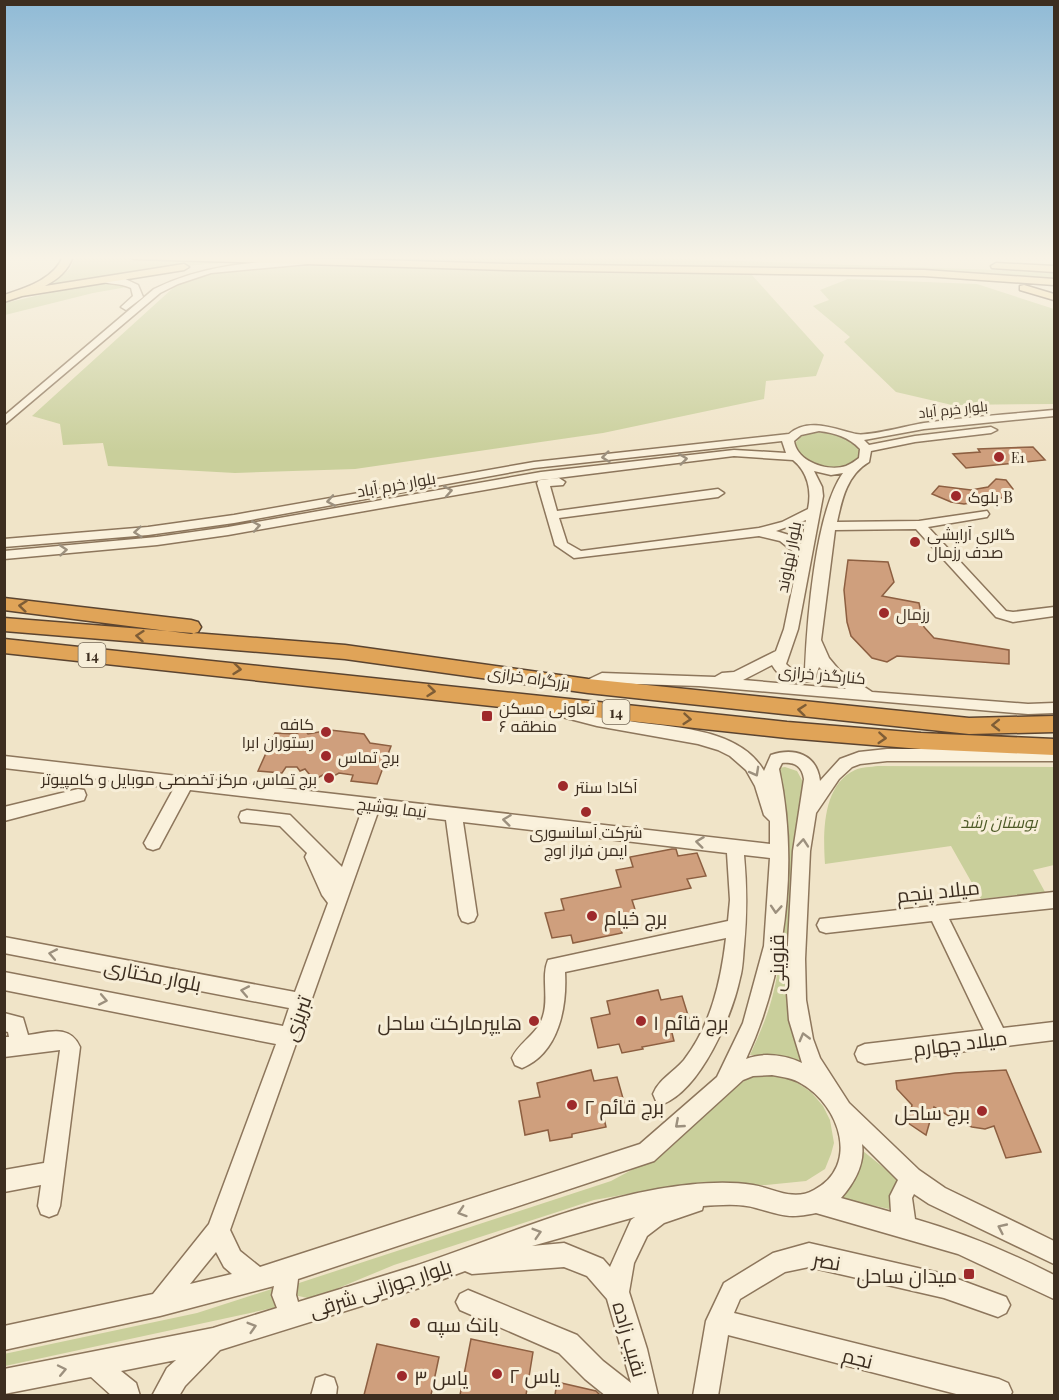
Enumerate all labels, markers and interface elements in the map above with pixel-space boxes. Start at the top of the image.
street label: بلوار خرم آباد [917,396,989,423]
place label: E1 [1011,448,1025,467]
one-way arrow [601,450,611,462]
marker: E1 [992,450,1006,464]
one-way arrow [678,454,687,466]
street label: بلوار خرم آباد [355,467,437,503]
one-way arrow [443,486,453,498]
place label: بلوک B [968,486,1013,507]
marker: بلوک B [949,489,963,503]
one-way arrow [326,494,336,507]
one-way arrow [251,520,261,533]
street label: بلوار نهاوند [771,520,806,595]
place label: گالری آرایشی صدف رزمال [927,523,1015,563]
one-way arrow [134,525,143,538]
marker: گالری آرایشی صدف رزمال [908,535,922,549]
one-way arrow [58,544,67,557]
one-way arrow [19,600,28,613]
place label: رزمال [896,603,930,625]
marker: رزمال [877,606,891,620]
one-way arrow [136,630,145,643]
road number: 14 [78,643,106,667]
street label: کنارگذر خرازی [777,660,867,689]
street label: بزرگراه خرازی [486,661,572,694]
one-way arrow [233,663,242,675]
one-way arrow [427,684,436,697]
place label: تعاونی مسکن منطقه ۶ [499,697,596,736]
road number: 14 [602,700,630,724]
one-way arrow [797,704,806,717]
marker: تعاونی مسکن منطقه ۶ [480,709,494,723]
one-way arrow [683,712,692,725]
place label: کافه رستوران ابرا [242,713,314,753]
one-way arrow [992,719,1001,731]
marker: کافه رستوران ابرا [319,725,333,739]
one-way arrow [877,731,886,744]
place label: برج تماس [338,746,400,769]
marker: برج تماس [319,749,333,763]
one-way arrow [748,766,759,776]
place label: برج تماس، مرکز تخصصی موبایل و کامپیوتر [40,768,317,791]
marker: برج تماس، مرکز تخصصی موبایل و کامپیوتر [322,771,336,785]
place label: آکادا سنتر [574,776,638,797]
marker: آکادا سنتر [556,779,570,793]
street label: نیما یوشیج [356,792,428,824]
marker: شرکت آسانسوری ایمن فراز اوج [579,805,593,819]
park label: بوستان رشد [961,811,1038,832]
one-way arrow [502,814,511,827]
place label: شرکت آسانسوری ایمن فراز اوج [530,821,642,862]
one-way arrow [696,837,705,849]
one-way arrow [796,838,809,847]
street label: میلاد پنجم [895,872,981,910]
place label: برج خیام [604,903,667,932]
one-way arrow [770,904,783,913]
marker: برج خیام [585,909,599,923]
street label: قزوینی [762,934,790,992]
one-way arrow [48,948,58,961]
street label: بلوار مختاری [102,951,204,998]
one-way arrow [240,985,250,998]
street label: تبریزی [275,991,318,1045]
one-way arrow [98,993,108,1006]
place label: هایپرمارکت ساحل [378,1008,522,1036]
place label: برج قائم ۱ [653,1008,729,1037]
marker: هایپرمارکت ساحل [527,1014,541,1028]
marker: برج قائم ۱ [634,1014,648,1028]
street label: میلاد چهارم [911,1023,1009,1063]
one-way arrow [799,1032,811,1043]
place label: برج قائم ۲ [584,1092,664,1121]
marker: برج قائم ۲ [565,1098,579,1112]
place label: برج ساحل [895,1098,970,1127]
marker: برج ساحل [975,1104,989,1118]
one-way arrow [676,1117,686,1128]
one-way arrow [457,1205,468,1217]
one-way arrow [997,1223,1008,1235]
one-way arrow [531,1228,542,1240]
street label: نصر [810,1244,843,1276]
street label: بلوار جوزانی شرقی [305,1251,455,1324]
place label: میدان ساحل [856,1261,957,1289]
marker: میدان ساحل [962,1267,976,1281]
street label: نقیب زاده [607,1298,655,1380]
place label: بانک سپه [427,1310,499,1338]
marker: بانک سپه [408,1316,422,1330]
one-way arrow [246,1322,257,1334]
street label: نجم [839,1340,876,1376]
place label: یاس ۲ [509,1361,561,1389]
place label: یاس ۳ [414,1363,469,1391]
one-way arrow [57,1364,67,1377]
marker: یاس ۲ [490,1367,504,1381]
marker: یاس ۳ [395,1369,409,1383]

